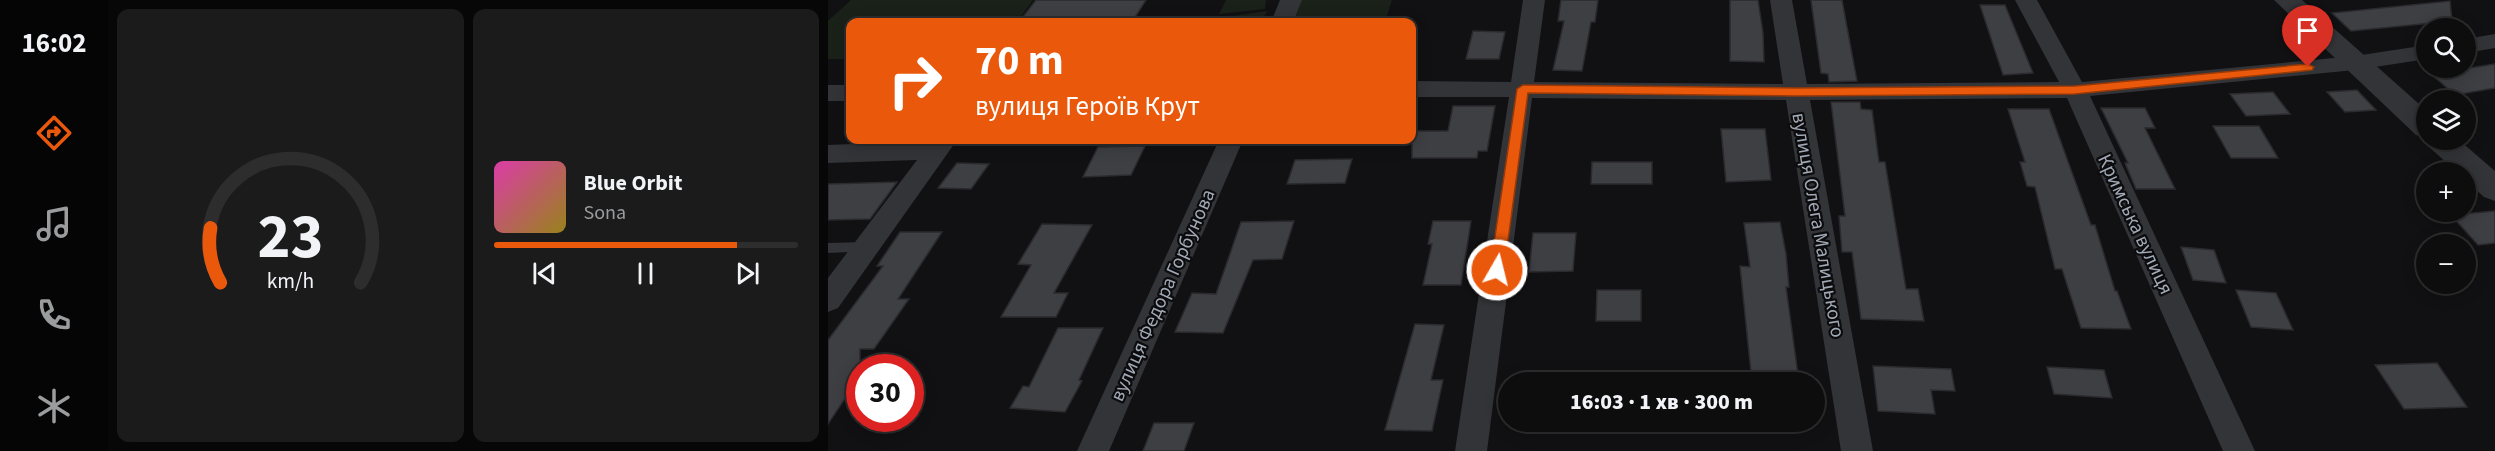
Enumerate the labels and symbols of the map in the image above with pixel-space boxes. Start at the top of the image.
pin [2282,5,2333,67]
street label: вулиця Олега Малицького [1784,110,1852,340]
street label: Кримська вулиця [2090,150,2180,299]
street label: вулиця Федора Горбунова [1103,185,1222,406]
position arrow [1465,238,1529,302]
speed limit sign: 30 [846,354,924,432]

